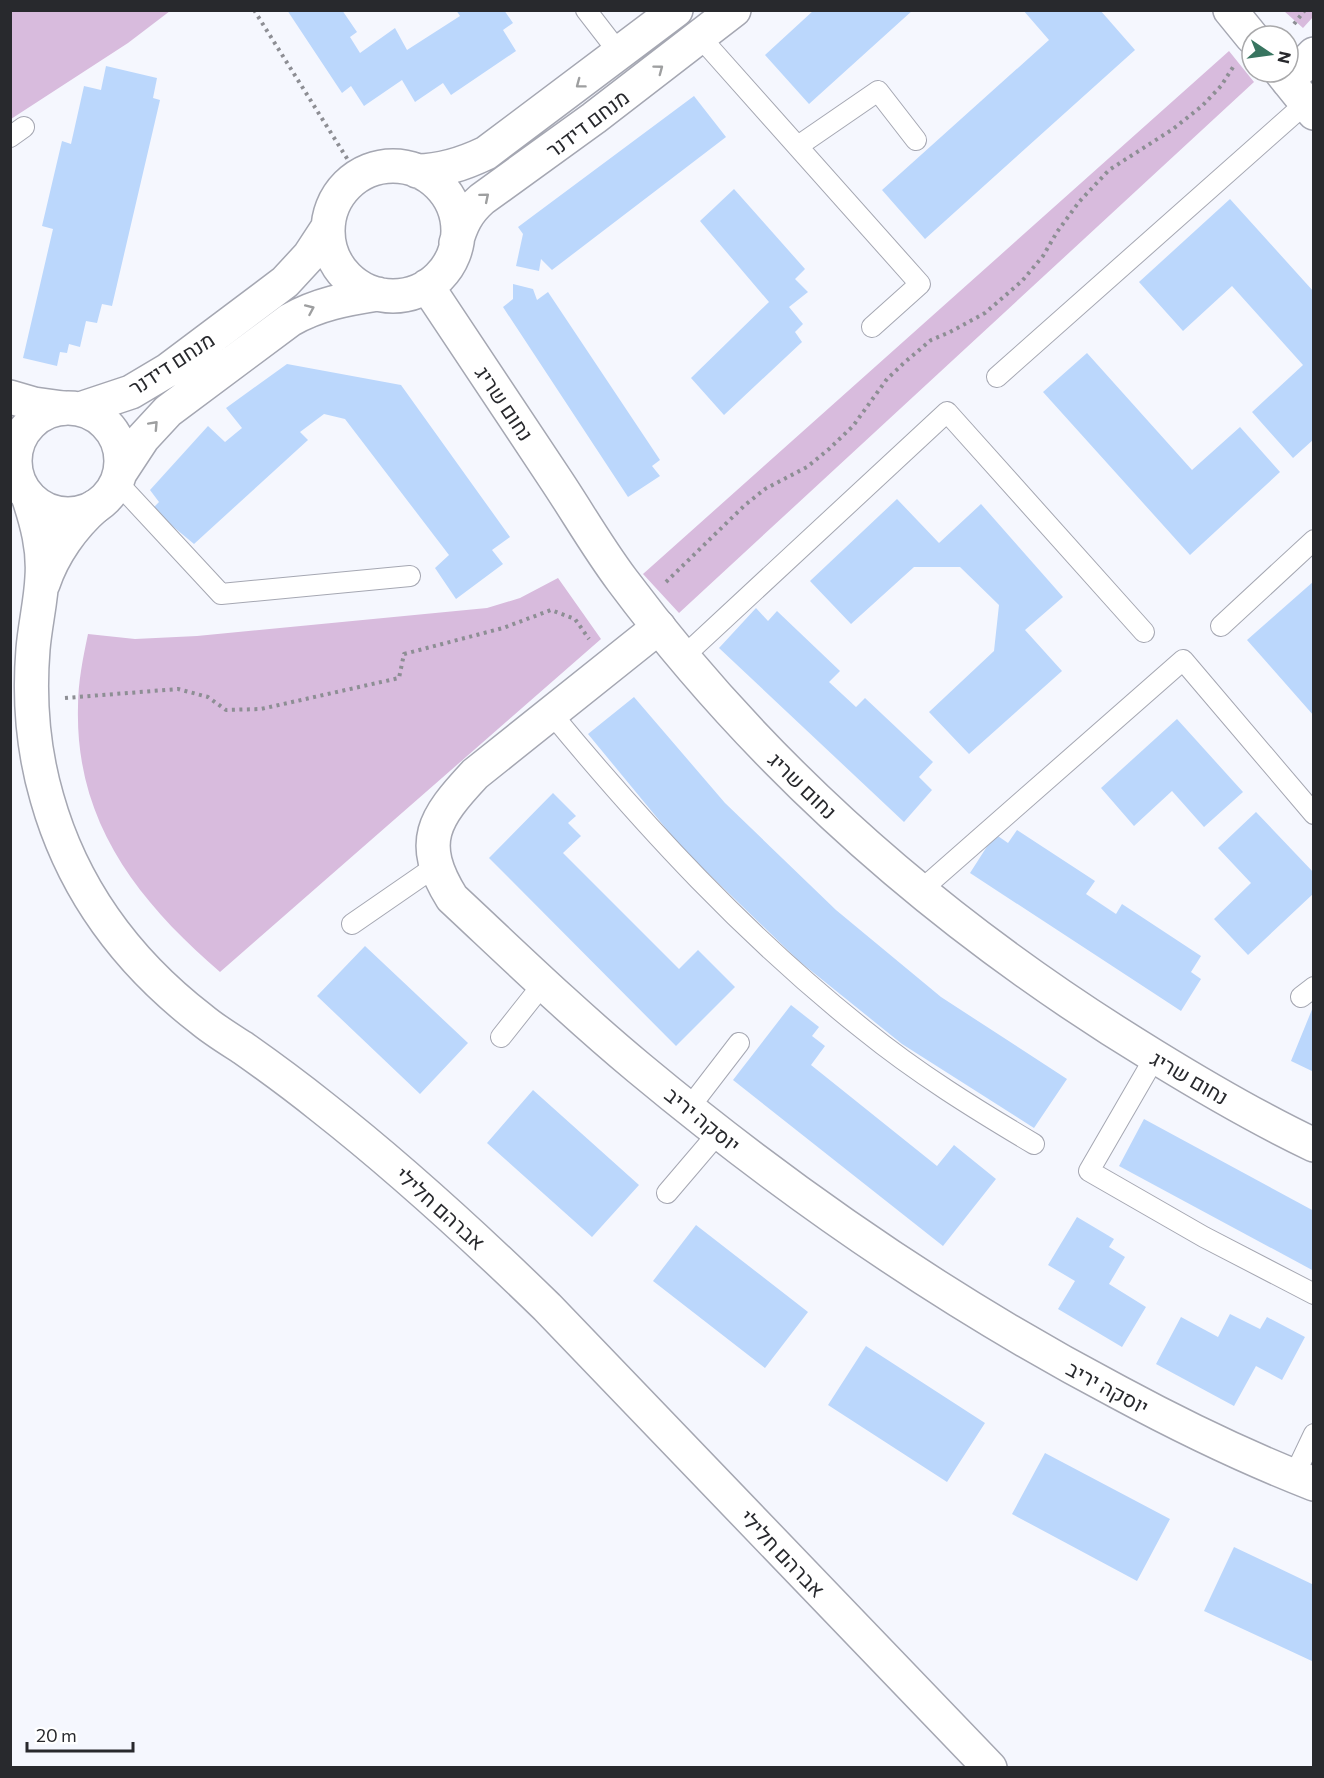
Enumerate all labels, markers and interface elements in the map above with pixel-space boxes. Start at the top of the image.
north arrow [1240,24,1300,84]
text: N [1274,50,1296,65]
one-way arrow [652,65,663,76]
one-way arrow [575,77,586,88]
street label: מנחם דידנר [541,84,633,162]
one-way arrow [478,193,489,204]
one-way arrow [304,305,315,317]
street label: מנחם דידנר [123,326,219,400]
street label: נחום שריג [471,361,539,445]
one-way arrow [147,422,158,432]
street label: נחום שריג [764,746,842,824]
street label: נחום שריג [1147,1045,1233,1109]
street label: יוסקה יריב [660,1081,746,1157]
street label: אברהם חלילי [391,1161,491,1255]
street label: יוסקה יריב [1063,1355,1153,1419]
street label: אברהם חלילי [735,1504,831,1602]
scale bar [27,1715,134,1753]
text: 20 m [36,1724,77,1746]

